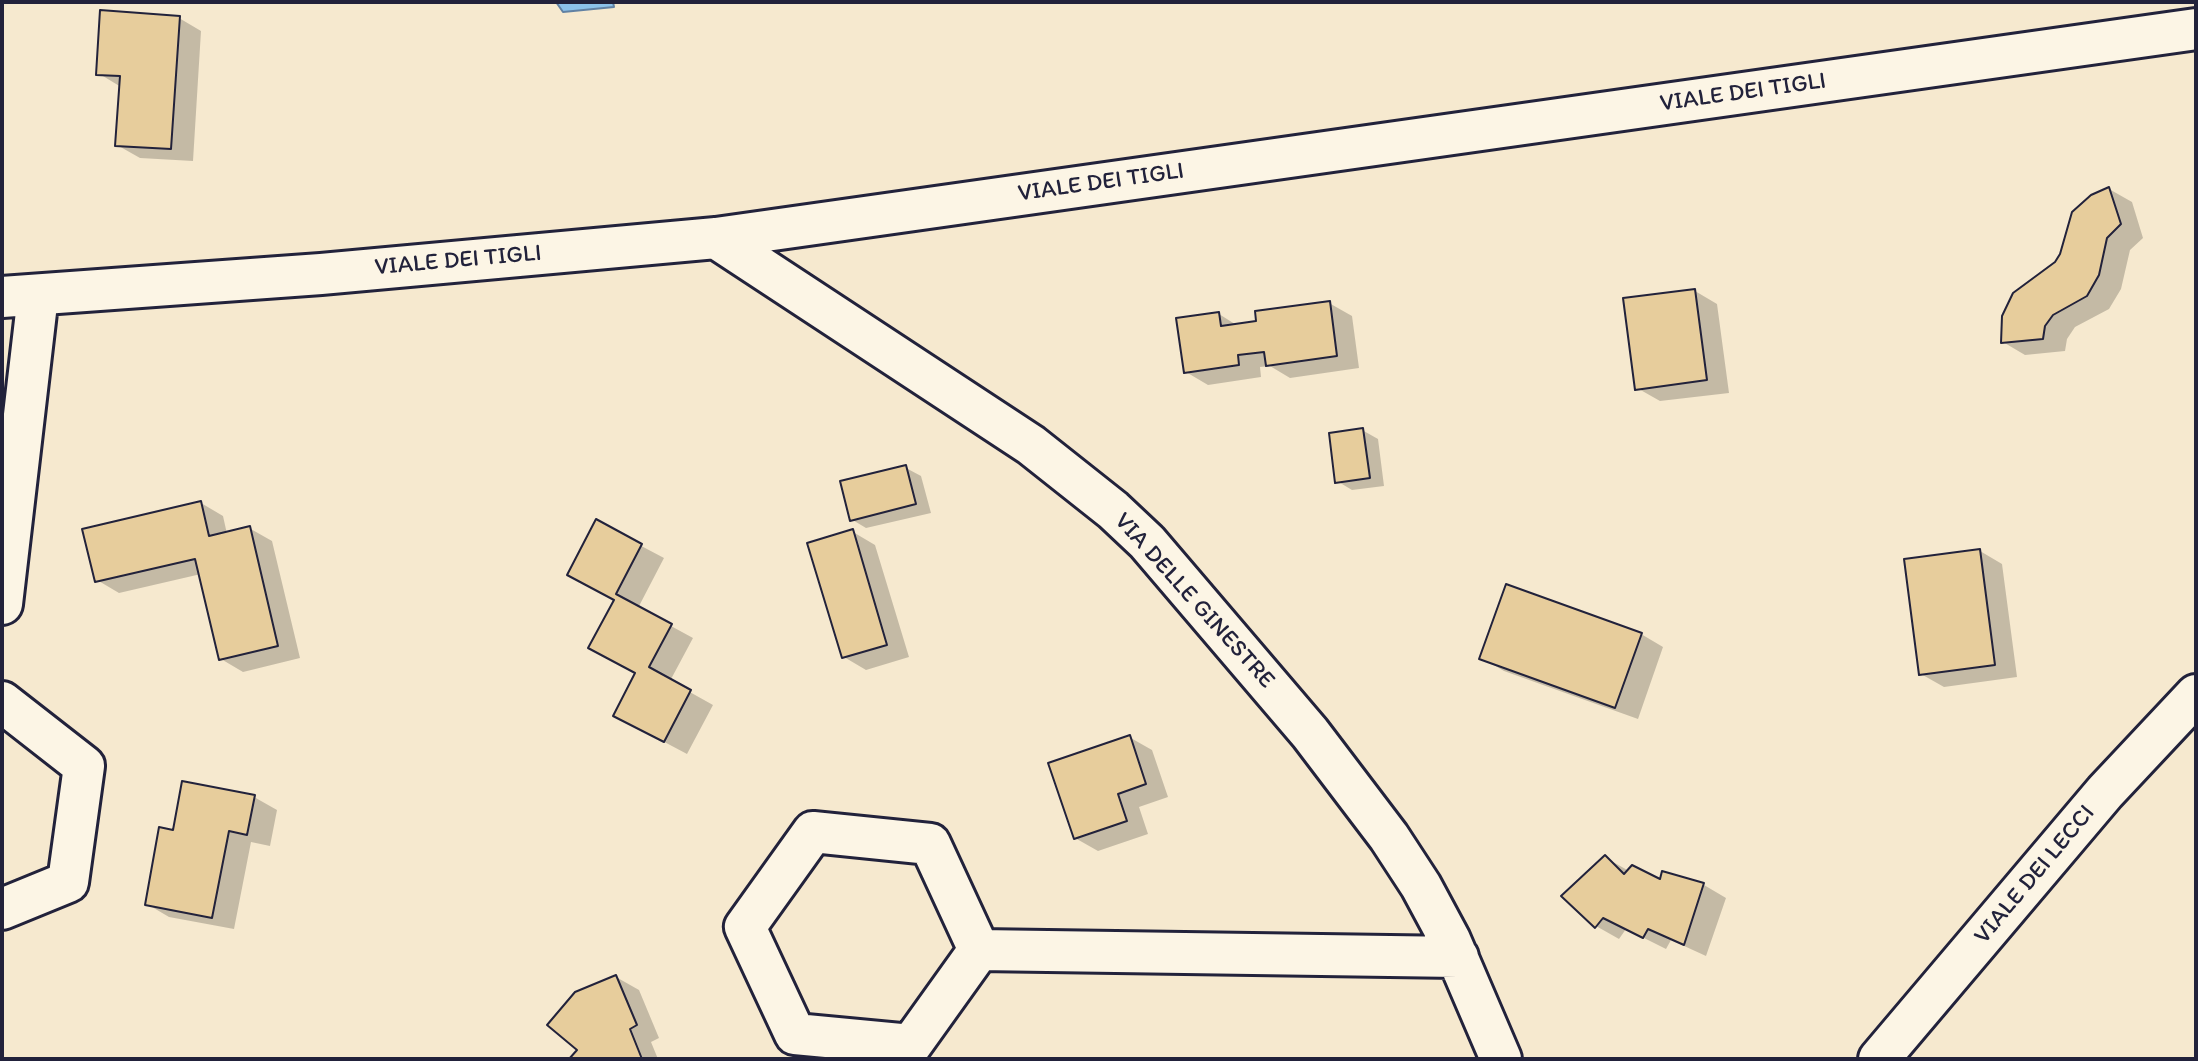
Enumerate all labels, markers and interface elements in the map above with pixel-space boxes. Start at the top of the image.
street label: VIALE DEI TIGLI [1658,67,1828,119]
street label: VIALE DEI TIGLI [1016,157,1186,209]
street label: VIALE DEI TIGLI [373,239,543,283]
street label: VIA DELLE GINESTRE [1108,507,1280,695]
street label: VIALE DEI LECCI [1969,800,2101,950]

